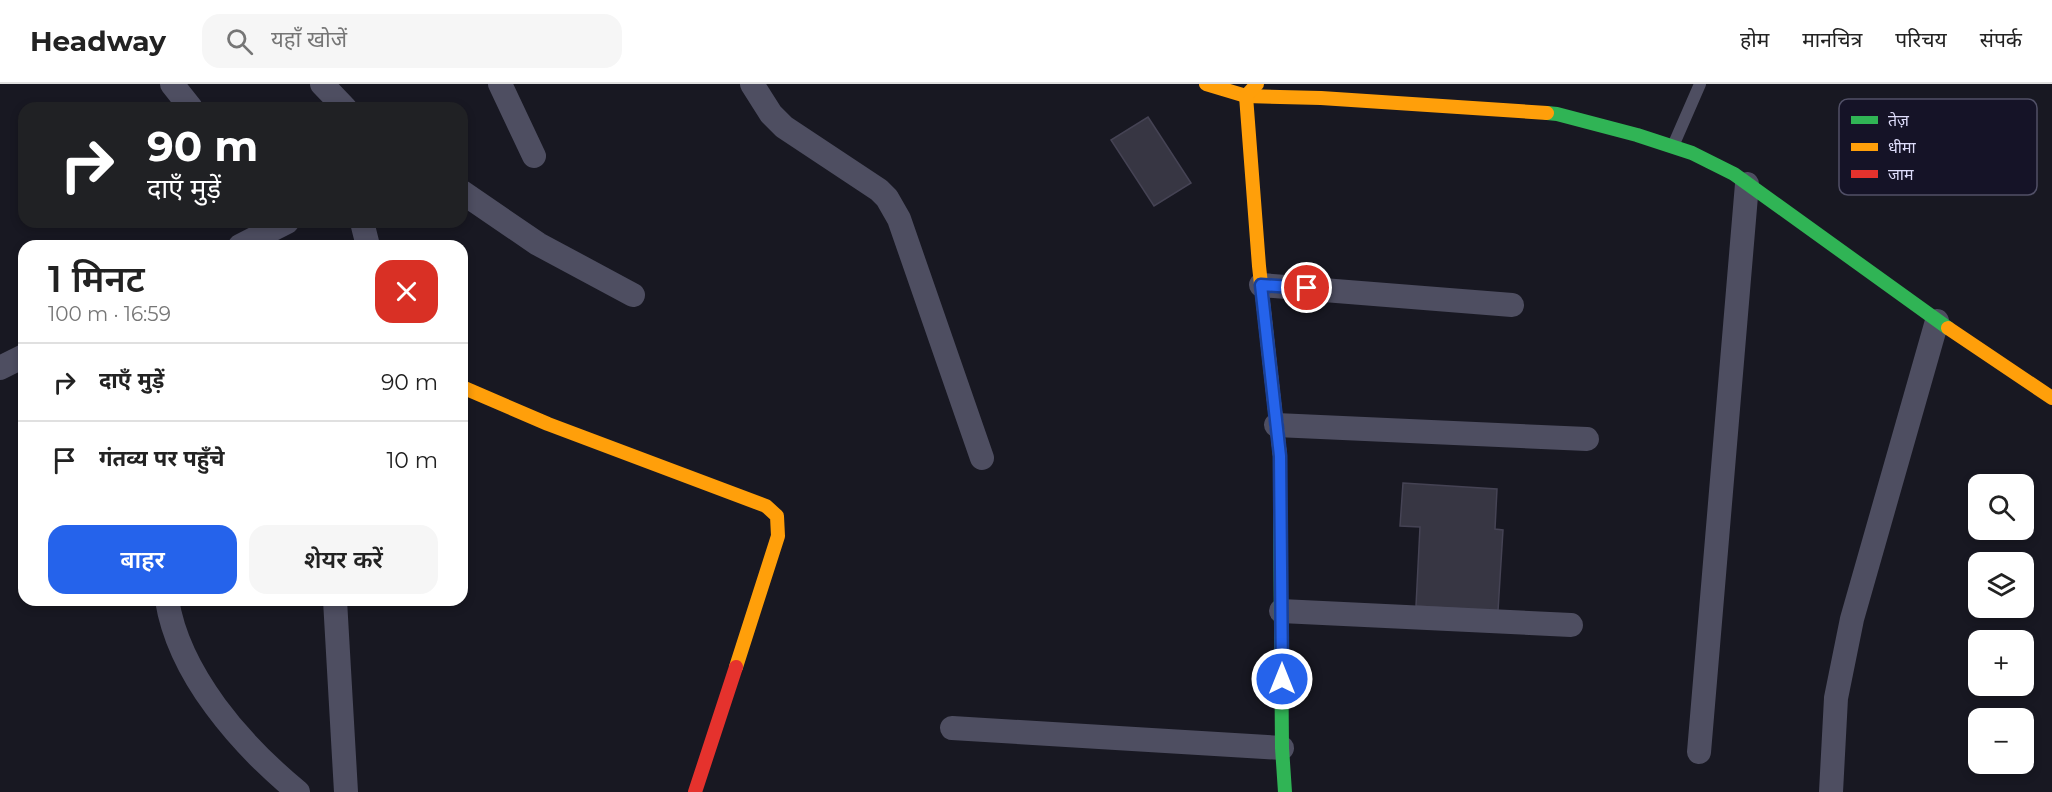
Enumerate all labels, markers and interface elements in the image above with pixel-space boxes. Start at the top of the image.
search box [202,14,622,68]
text: Headway [30,24,166,58]
icon: search [223,25,256,58]
text: यहाँ खोजें [271,26,347,53]
text: होम [1740,27,1769,52]
text: मानचित्र [1802,27,1862,52]
text: परिचय [1895,27,1947,52]
text: संपर्क [1980,27,2022,52]
legend [1839,99,2037,195]
text: तेज़ [1888,111,1910,130]
text: 90 m [147,120,258,172]
icon: right [48,126,126,204]
text: धीमा [1888,138,1917,157]
text: जाम [1888,165,1914,184]
text: दाएँ मुड़ें [147,172,221,205]
text: 1 मिनट [48,257,145,301]
button: close [375,260,438,323]
pin [1281,262,1332,313]
icon: arrive [1290,271,1323,304]
text: 100 m · 16:59 [48,302,171,326]
icon: right [48,366,81,399]
text: दाएँ मुड़ें [99,367,164,394]
text: 90 m [381,369,438,396]
icon: arrive [48,444,81,477]
text: गंतव्य पर पहुँचे [99,445,225,472]
text: 10 m [386,447,438,474]
map controls [1968,474,2034,774]
button: search [1968,474,2034,540]
button: बाहर [48,525,237,594]
button: शेयर करें [249,525,438,594]
button: layers [1968,552,2034,618]
button: + [1968,630,2034,696]
position arrow [1250,647,1314,711]
button: − [1968,708,2034,774]

